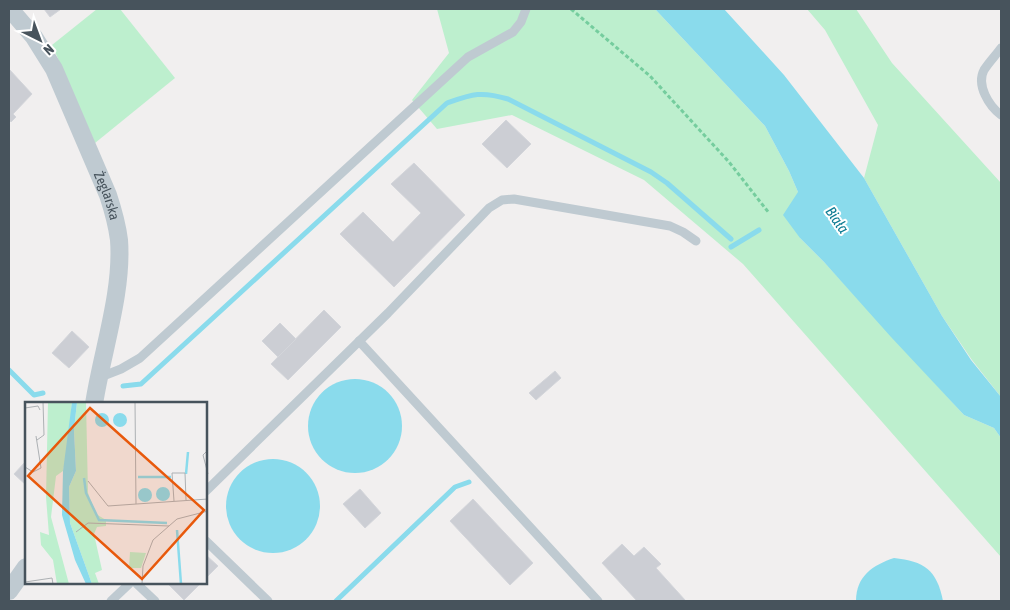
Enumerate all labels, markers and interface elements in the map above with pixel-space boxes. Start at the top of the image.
north arrow [15,15,65,65]
text: N [40,41,57,58]
street label: Żeglarska [91,169,123,222]
water label: Biała [822,203,852,236]
inset map [25,402,208,585]

